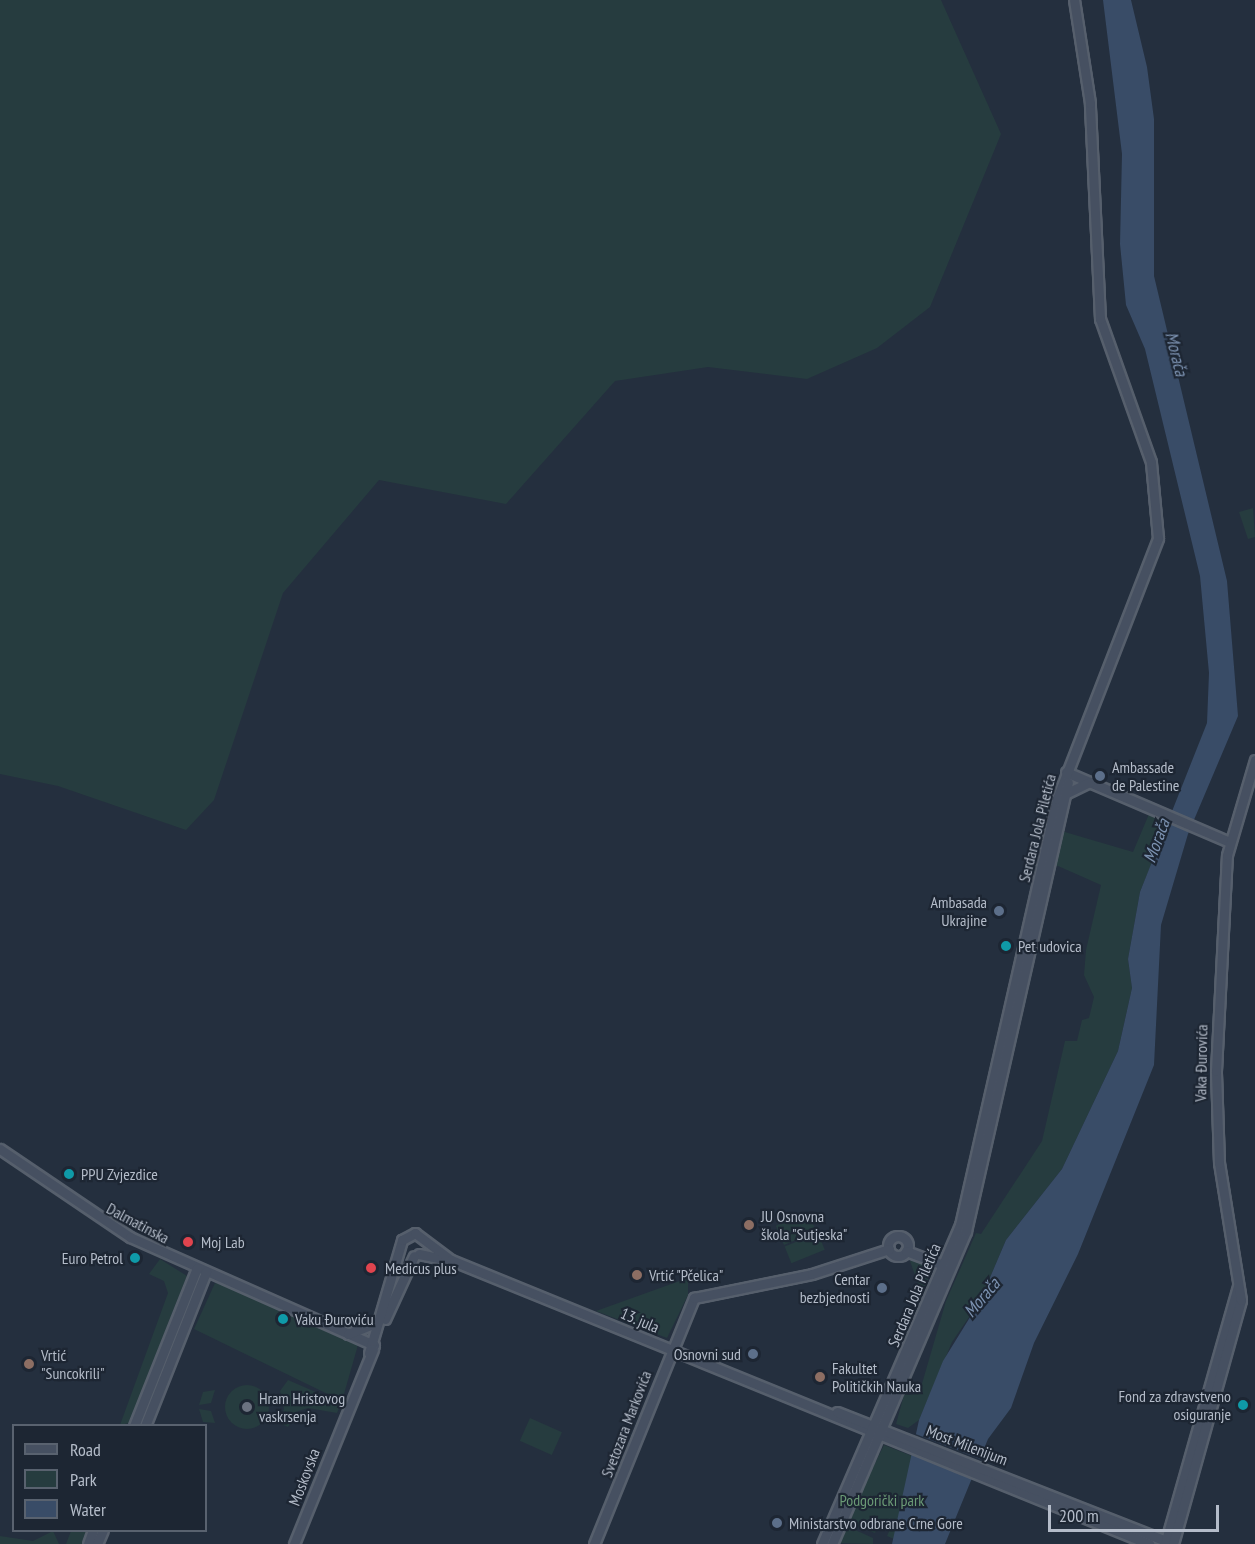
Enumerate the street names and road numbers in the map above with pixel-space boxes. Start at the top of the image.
street label: Serdara Jola Piletića [1014,772,1060,884]
street label: Vaka Đurovića [1191,1024,1211,1102]
street label: Dalmatinska [103,1199,173,1247]
street label: Serdara Jola Piletića [884,1240,944,1350]
street label: 13. jula [617,1303,663,1337]
street label: Svetozara Markovića [597,1368,655,1480]
street label: Most Milenijum [924,1421,1010,1469]
street label: Moskovska [284,1446,324,1508]

